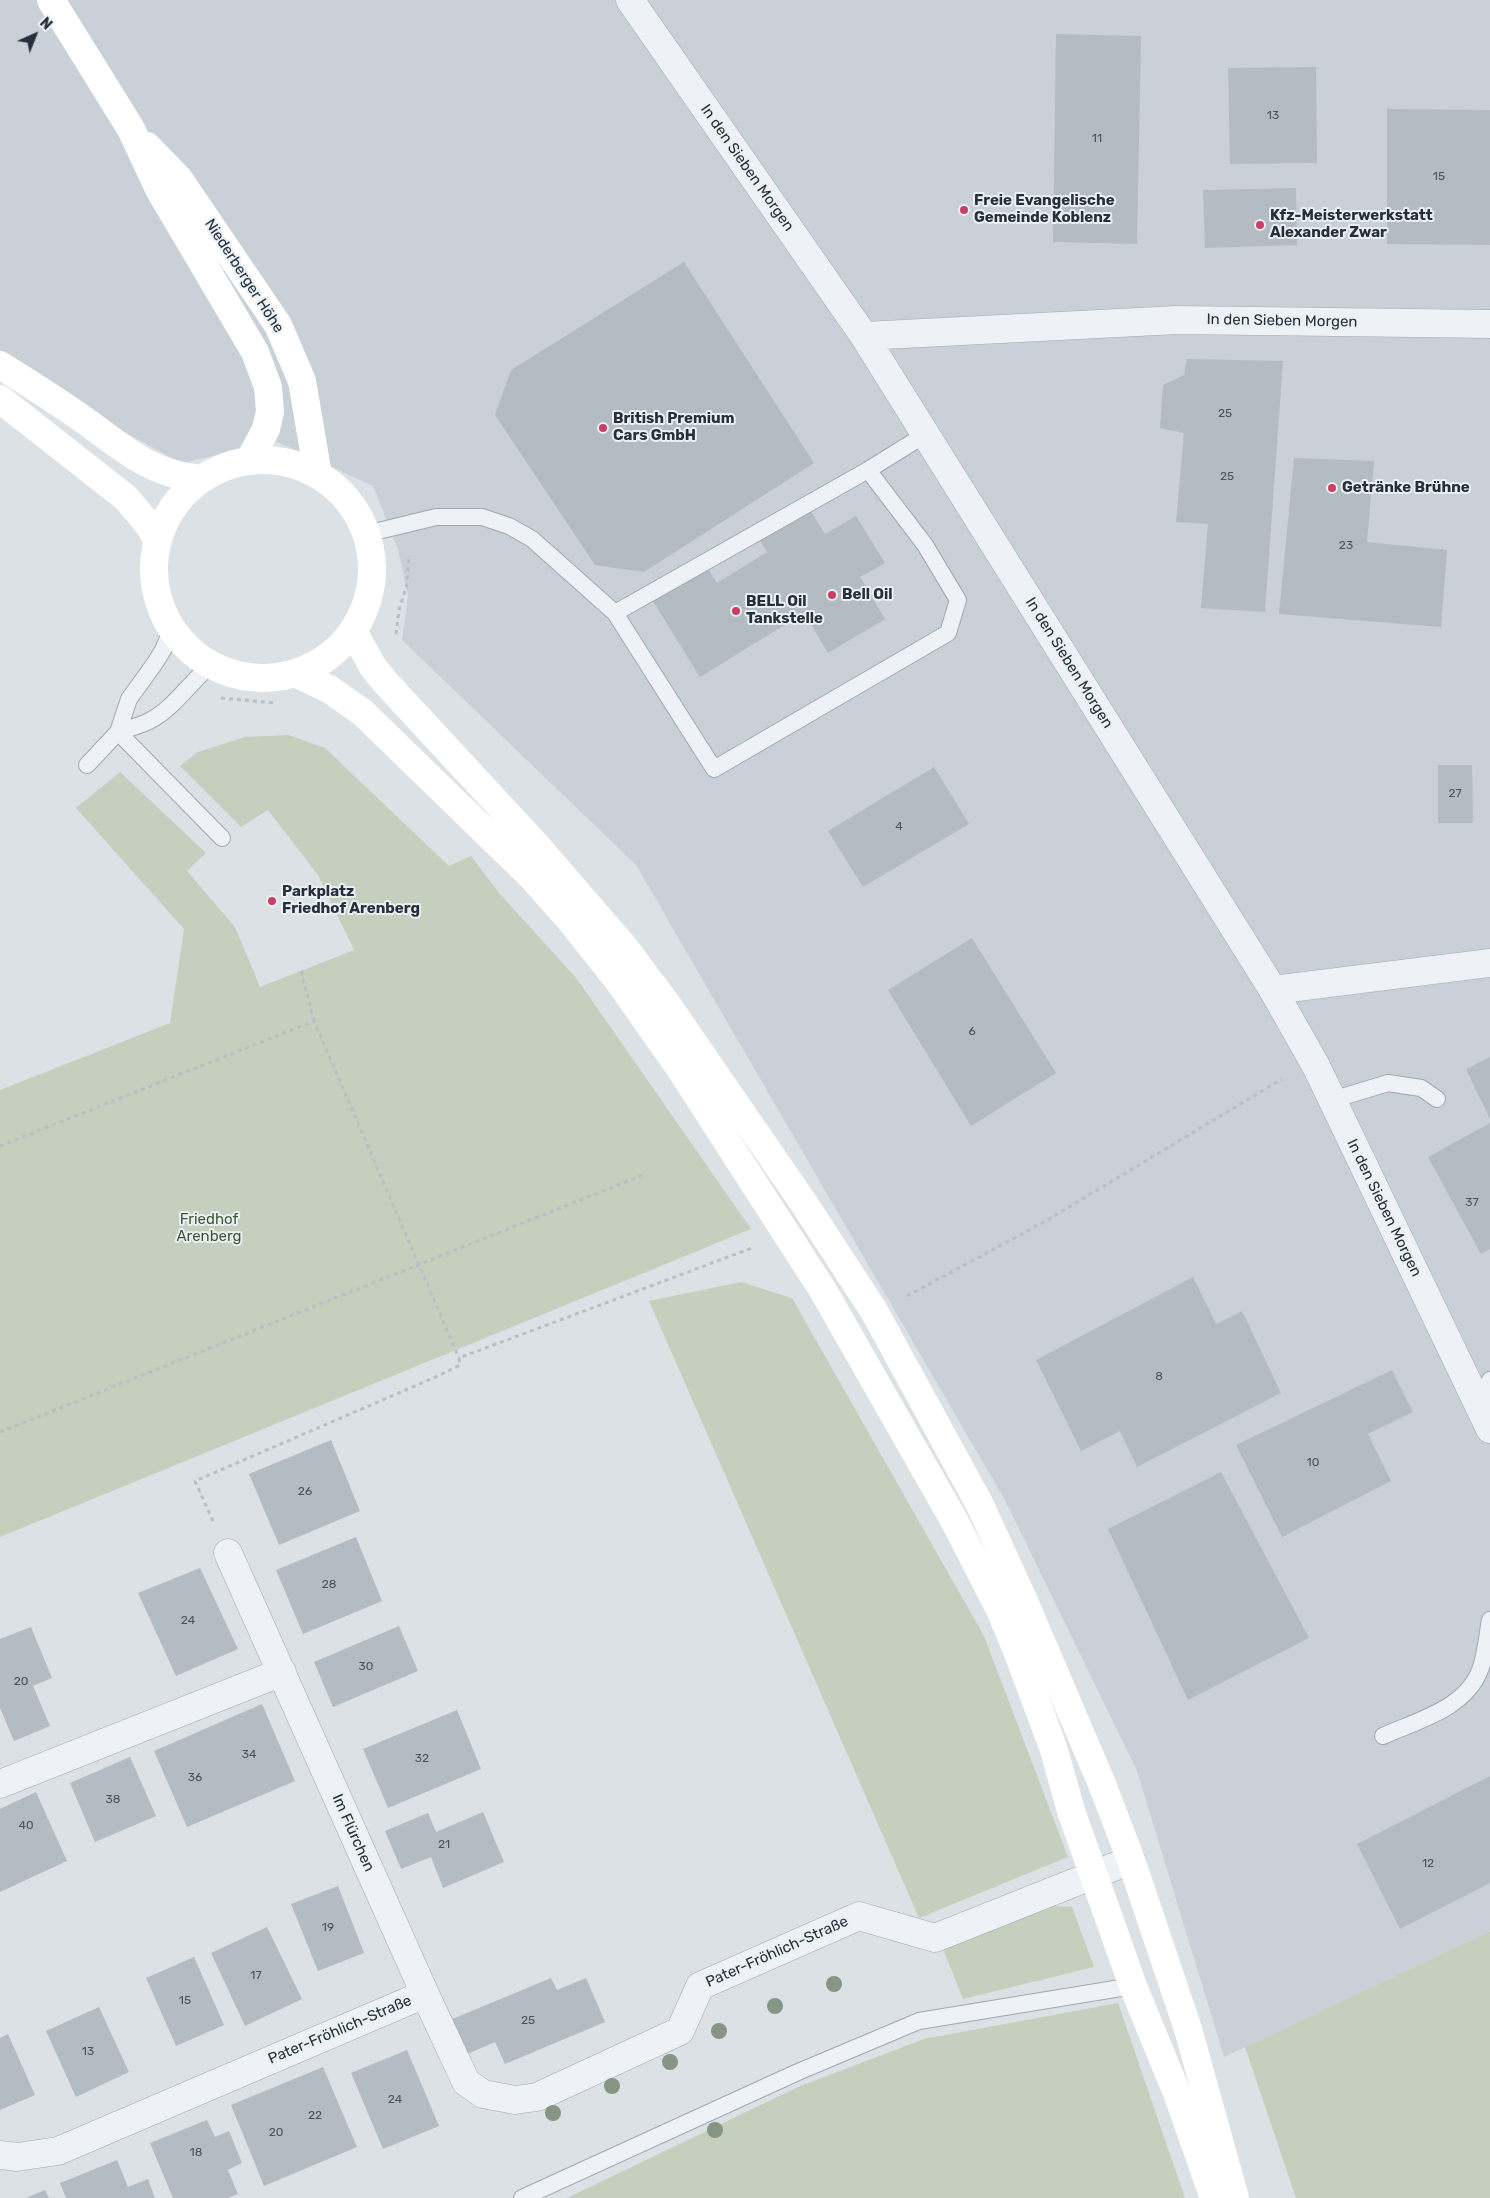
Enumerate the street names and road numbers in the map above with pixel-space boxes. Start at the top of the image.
street label: In den Sieben Morgen [696,101,798,235]
street label: Niederberger Höhe [201,216,287,336]
street label: In den Sieben Morgen [1206,311,1358,331]
street label: In den Sieben Morgen [1021,594,1117,732]
street label: In den Sieben Morgen [1343,1136,1425,1280]
street label: Im Flürchen [328,1791,378,1875]
street label: Pater-Fröhlich-Straße [703,1912,851,1992]
street label: Pater-Fröhlich-Straße [266,1992,414,2068]

